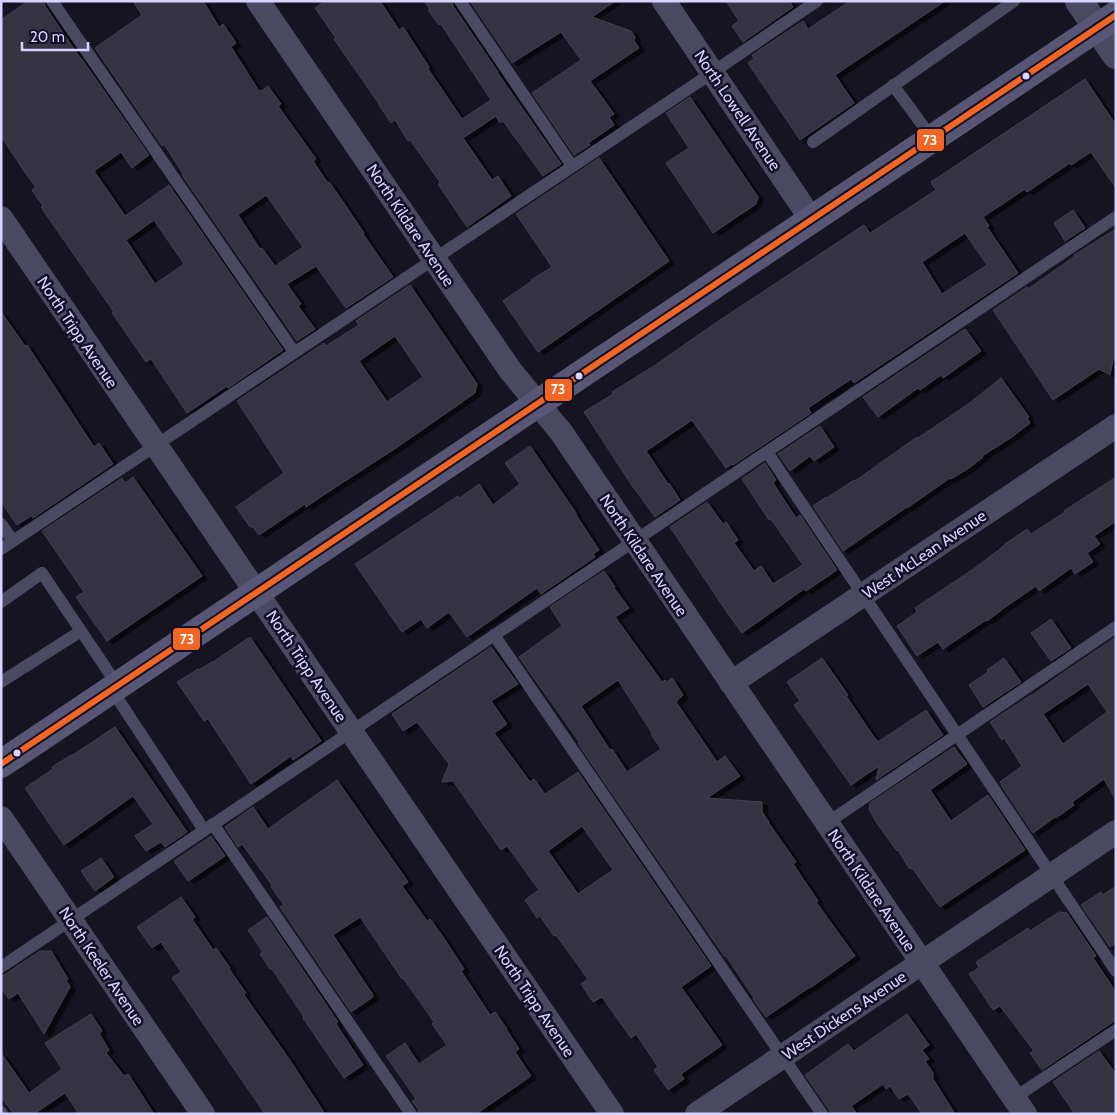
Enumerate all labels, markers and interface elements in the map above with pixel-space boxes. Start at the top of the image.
scale bar [22,20,89,52]
text: 20 m [30,28,65,46]
street label: North Lowell Avenue [690,47,785,174]
unlabelled marker [1021,71,1031,81]
line badge: 73 [916,128,945,152]
text: 73 [923,131,937,149]
street label: North Kildare Avenue [363,161,458,290]
street label: North Tripp Avenue [33,273,122,392]
unlabelled marker [574,371,584,381]
line badge: 73 [544,378,573,402]
text: 73 [551,380,565,398]
street label: North Kildare Avenue [596,491,691,620]
street label: West McLean Avenue [859,506,990,603]
street label: North Tripp Avenue [262,607,351,726]
line badge: 73 [172,627,201,651]
text: 73 [180,630,194,648]
unlabelled marker [12,748,22,758]
street label: North Kildare Avenue [824,826,919,955]
street label: North Keeler Avenue [55,903,148,1029]
street label: North Tripp Avenue [490,942,579,1061]
street label: West Dickens Avenue [779,967,910,1064]

